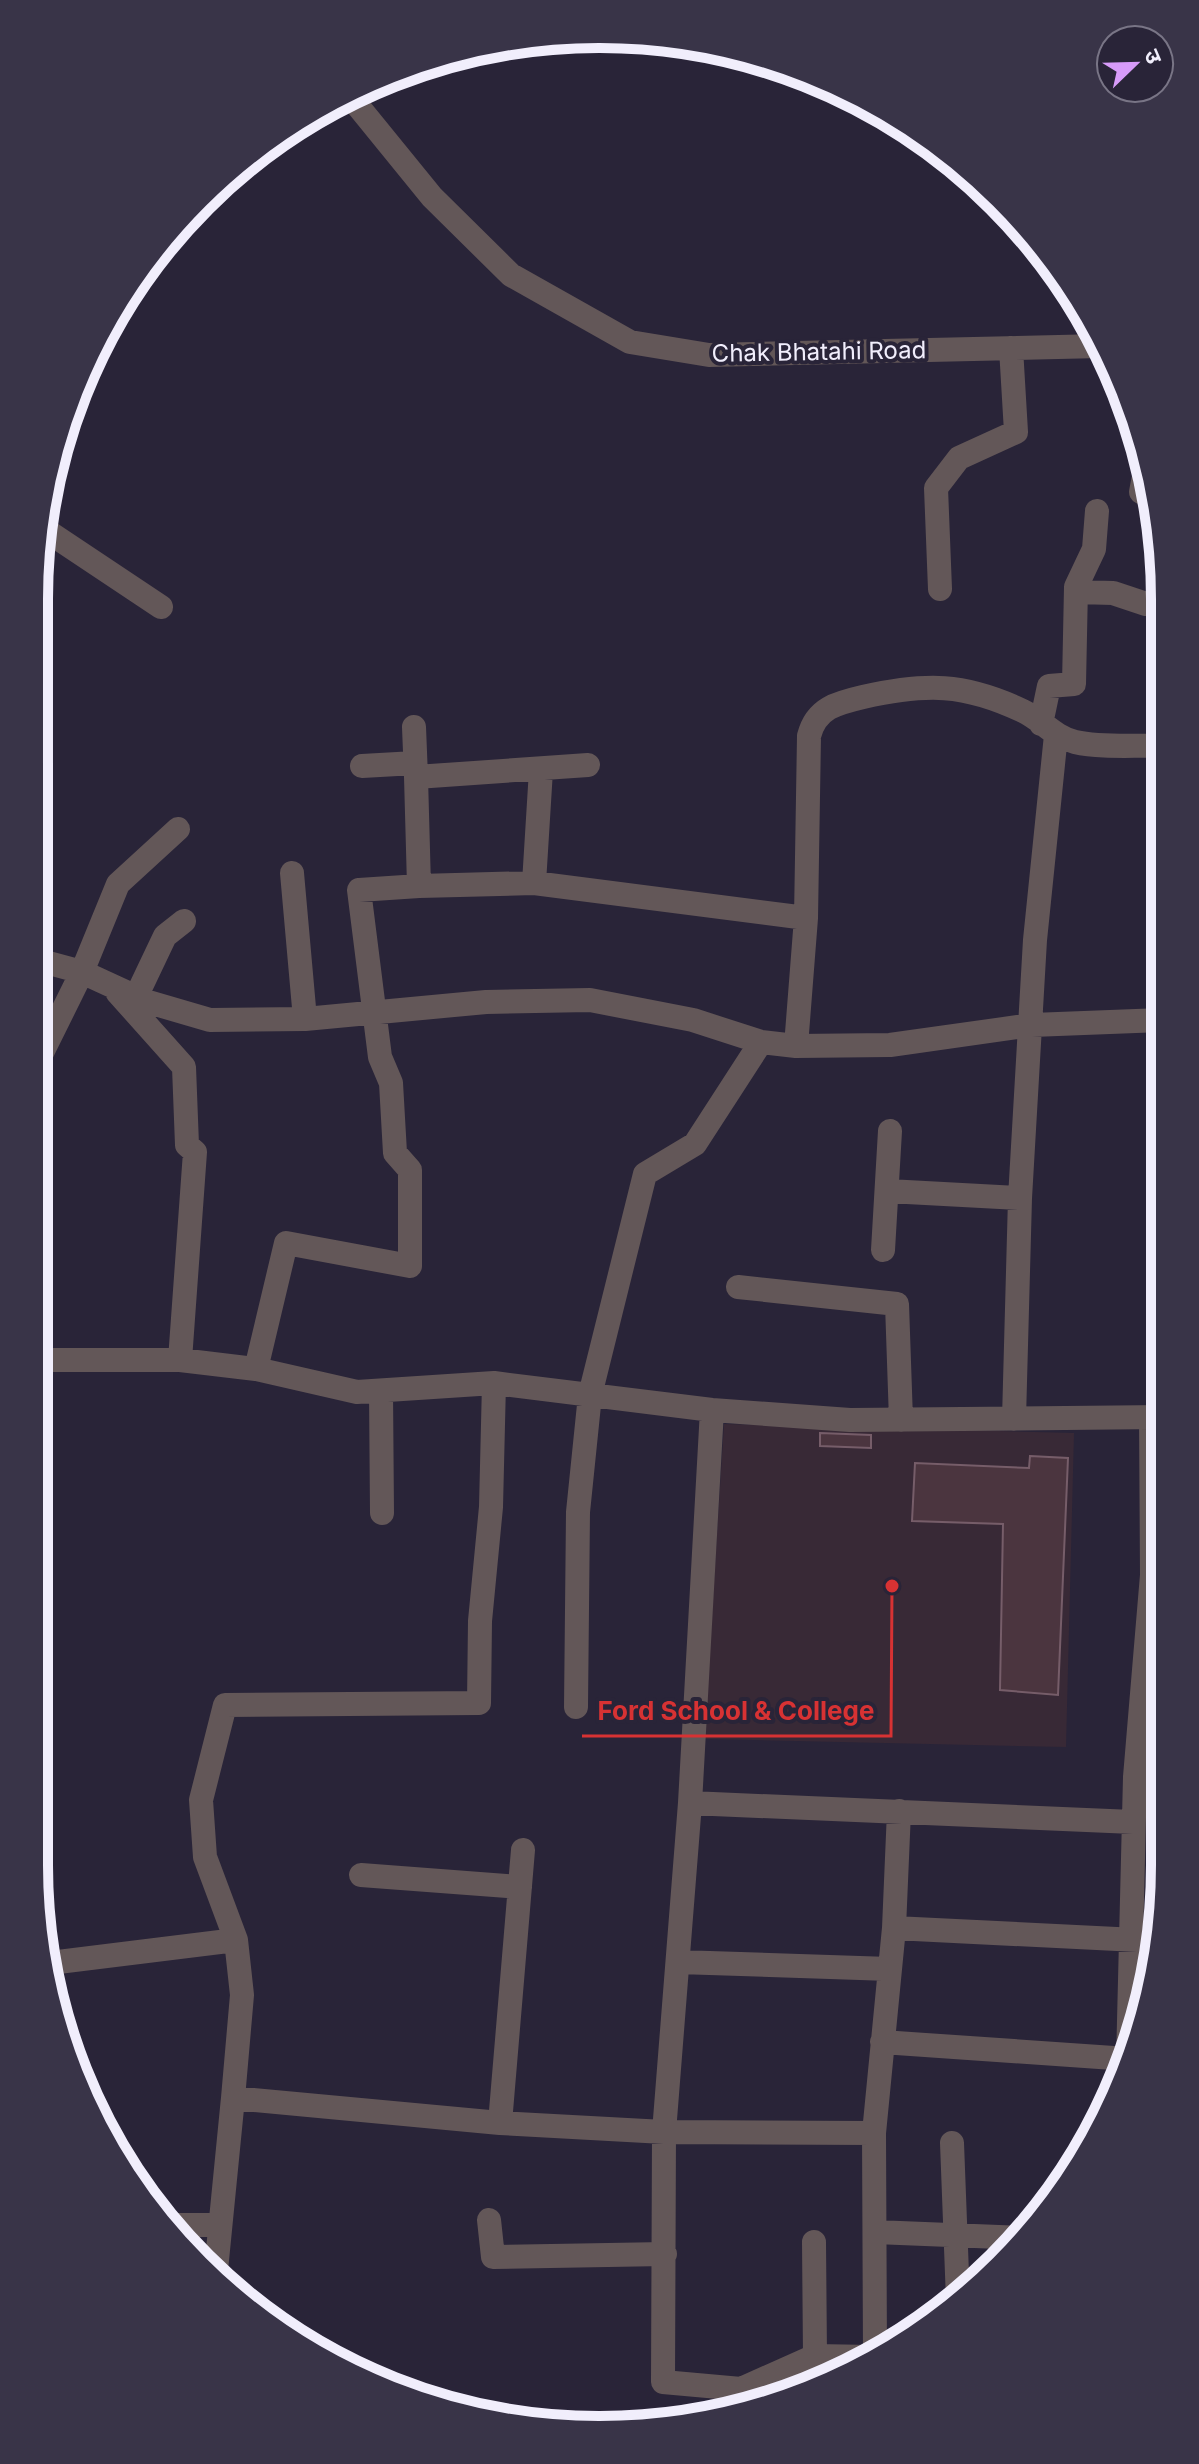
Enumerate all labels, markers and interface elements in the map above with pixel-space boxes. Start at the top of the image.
north arrow [1095,24,1175,104]
text: उ [1139,45,1168,68]
street label: Chak Bhatahi Road [711,335,927,368]
callout: Ford School & College [582,1686,891,1736]
text: Ford School & College [598,1695,874,1726]

